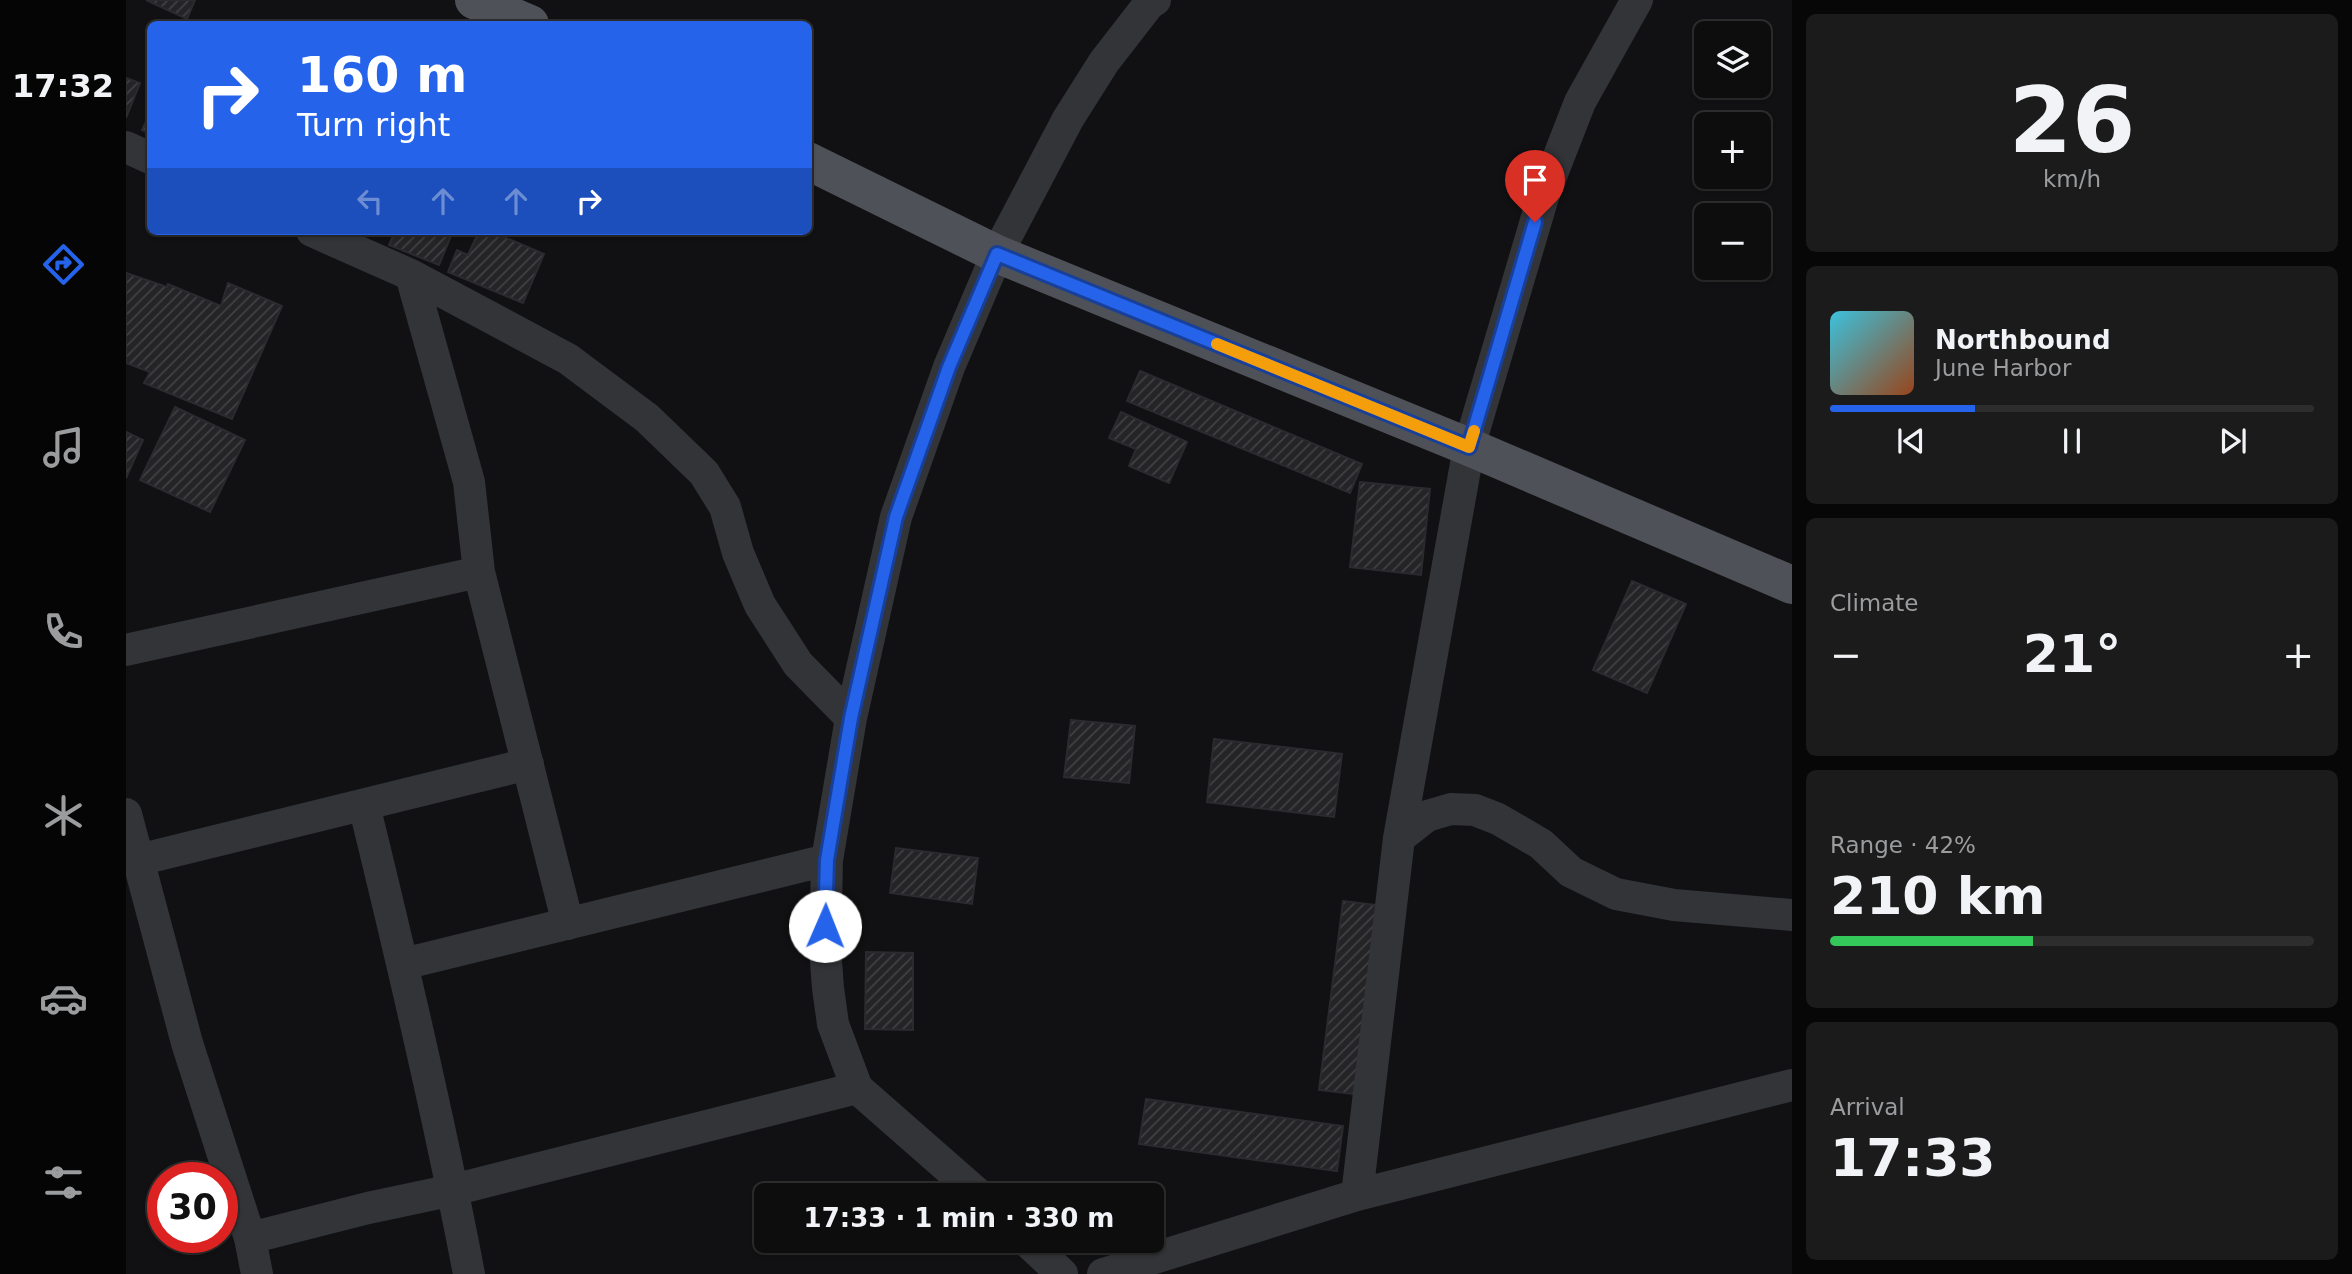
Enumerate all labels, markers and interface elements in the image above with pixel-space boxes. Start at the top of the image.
map controls [1694,21,1771,280]
button: layers [1694,21,1771,98]
text: 160 m [297,47,467,104]
icon: right [182,49,273,140]
text: 17:32 [12,67,114,105]
text: 26 [2009,68,2135,173]
text: Turn right [297,106,450,144]
button: + [1694,112,1771,189]
pin [1505,150,1565,222]
icon: arrive [1516,161,1554,199]
text: km/h [2043,166,2101,192]
icon: left [351,182,389,220]
icon: ahead [424,182,462,220]
icon: ahead [497,182,535,220]
icon: right [570,182,608,220]
button: − [1694,203,1771,280]
icon: directions [39,240,88,289]
text: Northbound [1935,325,2111,355]
text: June Harbor [1935,355,2071,381]
icon: previous [1892,422,1930,460]
icon: pause [2053,422,2091,460]
icon: next [2214,422,2252,460]
icon: music [39,423,88,472]
text: Climate [1830,590,1919,616]
icon: phone [39,607,88,656]
text: 21° [2023,624,2121,684]
text: − [1830,633,1862,677]
text: + [2282,633,2314,677]
icon: climate [39,791,88,840]
text: Range · 42% [1830,832,1976,858]
text: 210 km [1830,866,2045,926]
position arrow [788,889,862,963]
icon: car [39,974,88,1023]
text: Arrival [1830,1094,1905,1120]
text: 17:33 [1830,1128,1996,1188]
icon: filters [39,1158,88,1207]
speed limit sign: 30 [147,1162,238,1253]
text: 17:33 · 1 min · 330 m [804,1203,1114,1233]

